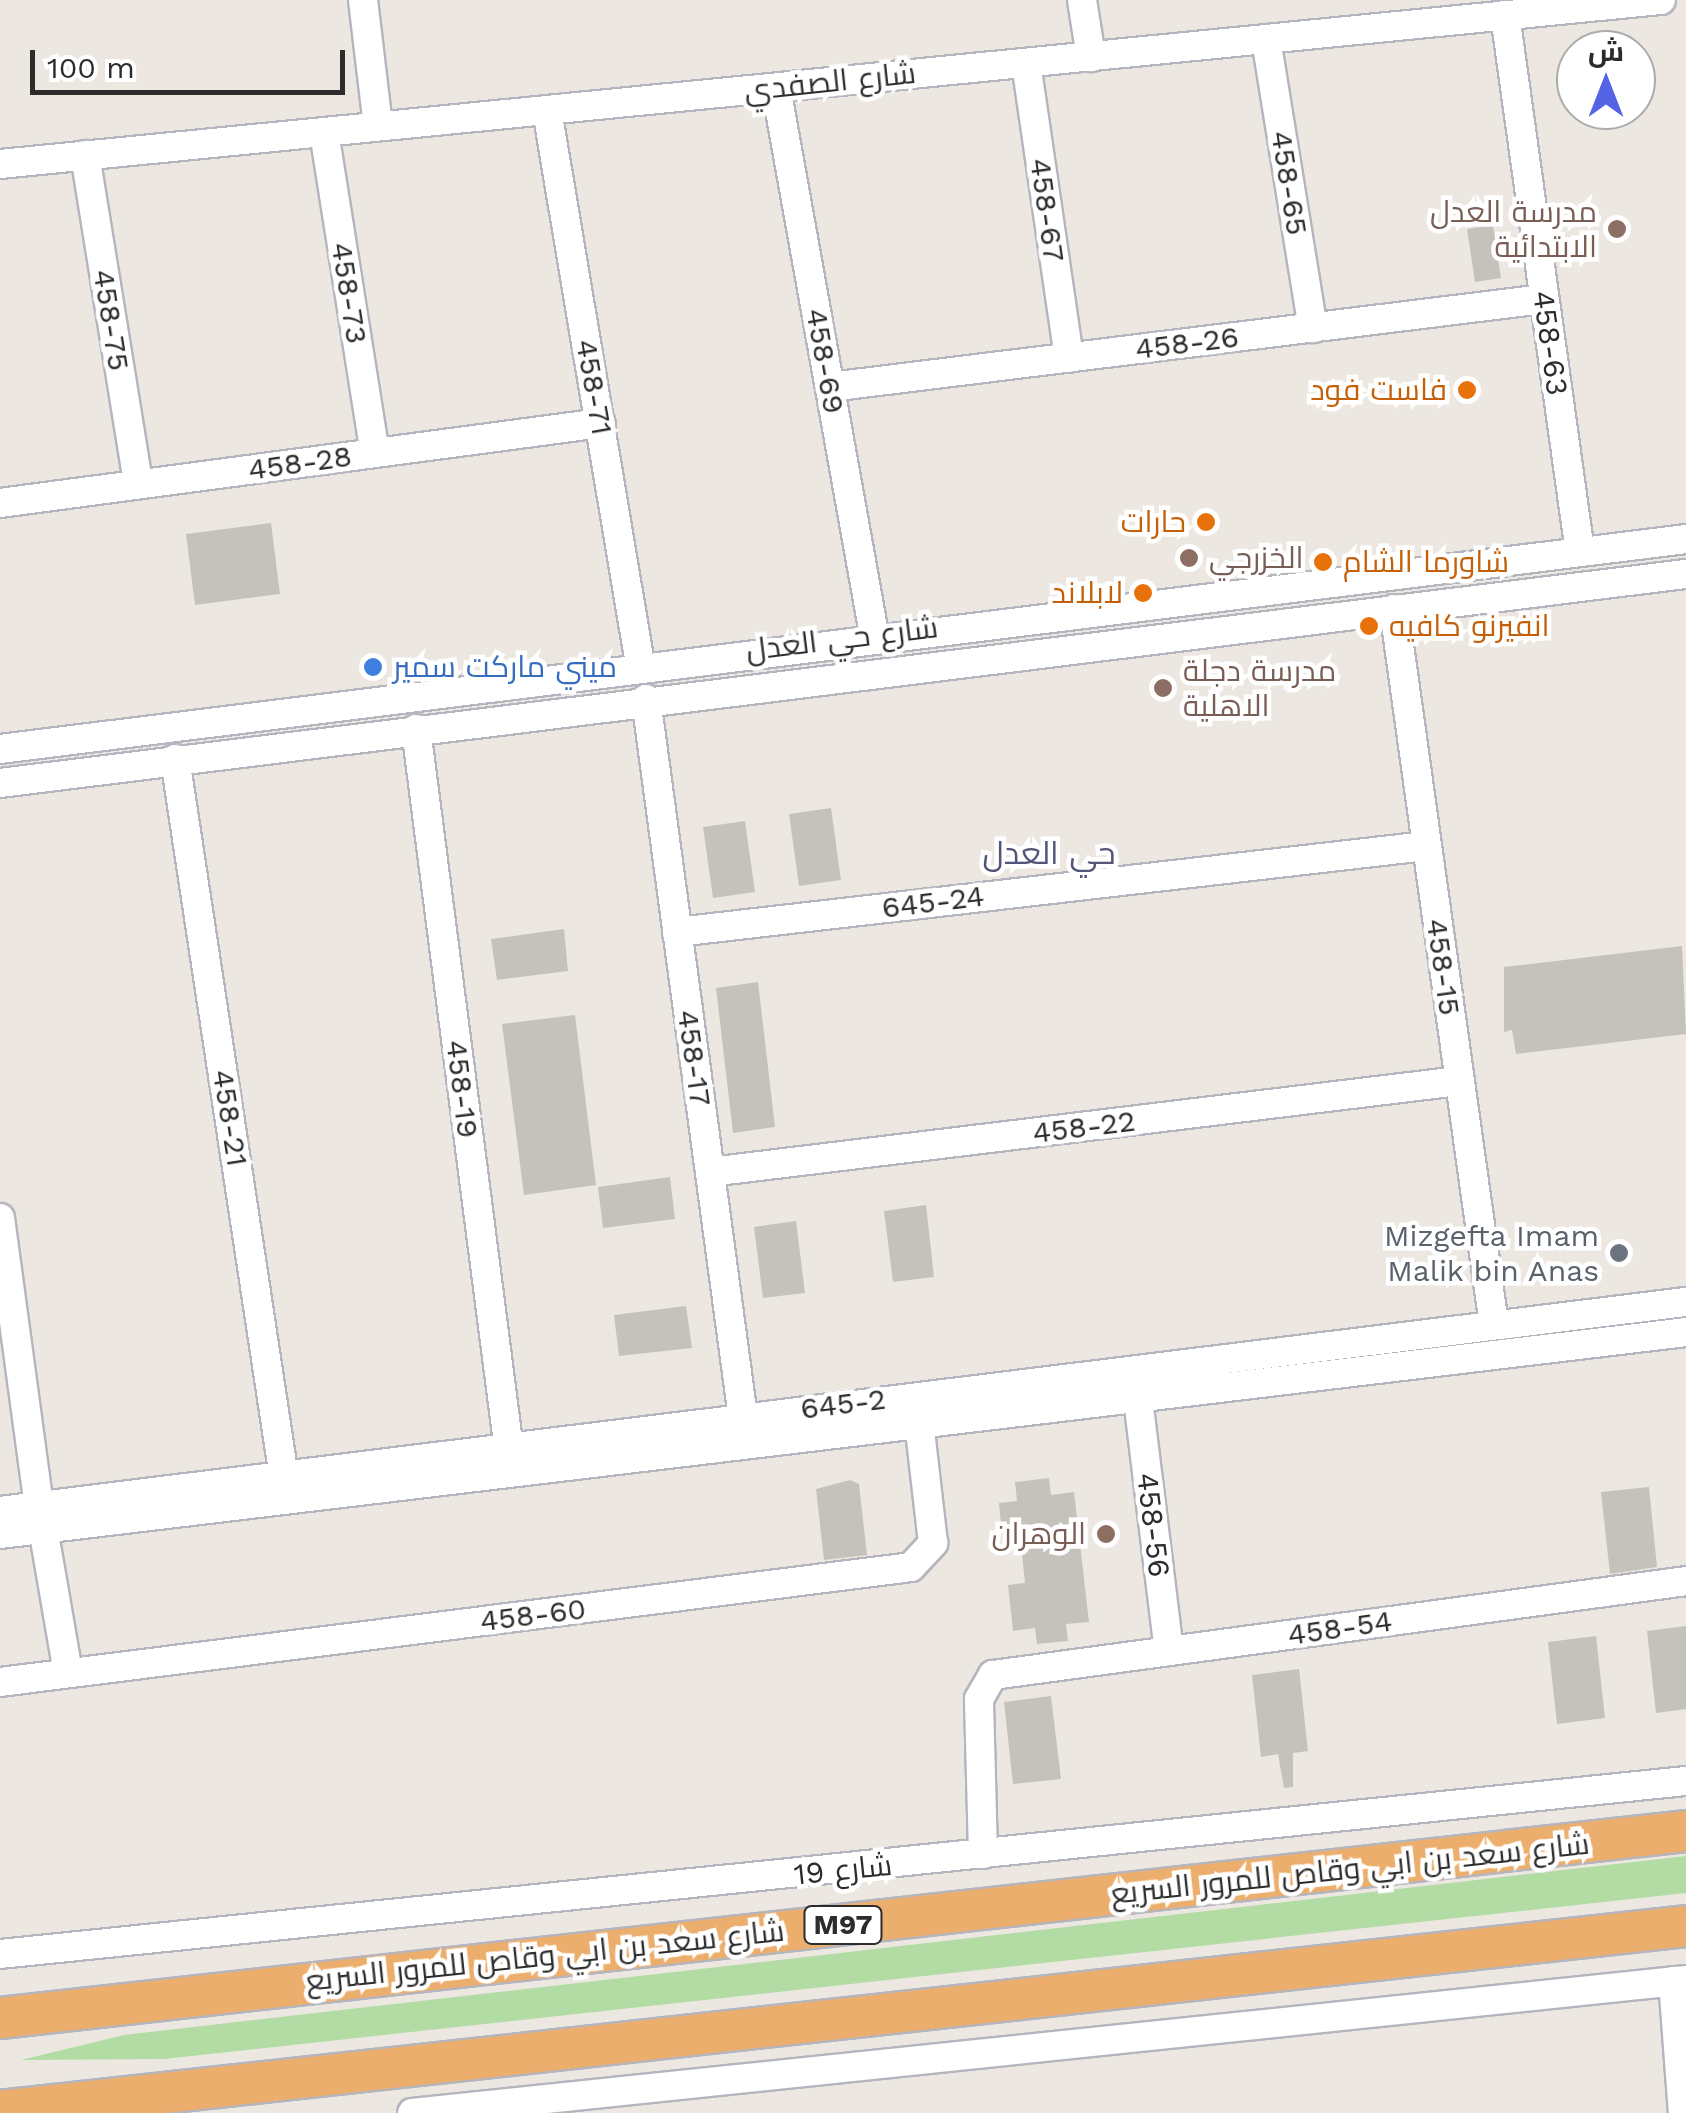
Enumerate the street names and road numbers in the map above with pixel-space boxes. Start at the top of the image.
street label: شارع الصفدي [742,55,918,109]
street label: 458-65 [1263,128,1315,238]
street label: 458-67 [1022,156,1072,264]
street label: 458-73 [323,240,375,346]
street label: 458-75 [85,267,137,373]
street label: 458-63 [1525,288,1575,398]
street label: 458-69 [798,306,852,416]
street label: 458-26 [1133,319,1241,367]
street label: 458-71 [568,336,620,438]
street label: 458-28 [246,438,354,488]
street label: شارع حي العدل [744,609,940,669]
street label: 645-24 [880,878,986,926]
street label: 458-15 [1418,916,1468,1018]
street label: 458-17 [669,1008,719,1108]
street label: 458-19 [438,1038,486,1140]
street label: 458-21 [205,1067,255,1169]
street label: 458-22 [1031,1103,1137,1151]
street label: 645-2 [798,1381,888,1427]
street label: 458-56 [1129,1471,1177,1579]
street label: 458-60 [478,1591,588,1639]
street label: 458-54 [1285,1603,1395,1653]
street label: شارع سعد بن ابي وقاص للمرور السريع [1109,1826,1591,1912]
street label: شارع 19 [792,1847,894,1893]
road number: M97 [803,1902,883,1948]
street label: شارع سعد بن ابي وقاص للمرور السريع [304,1913,786,1999]

